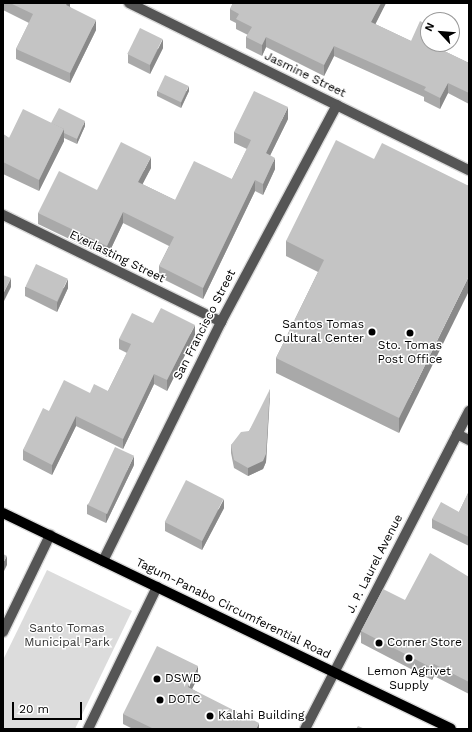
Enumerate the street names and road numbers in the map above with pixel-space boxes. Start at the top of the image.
street label: Jasmine Street [262,49,348,101]
street label: Everlasting Street [67,228,167,286]
street label: San Francisco Street [171,267,239,383]
street label: J. P. Laurel Avenue [344,512,406,616]
street label: Tagum-Panabo Circumferential Road [133,555,333,663]

